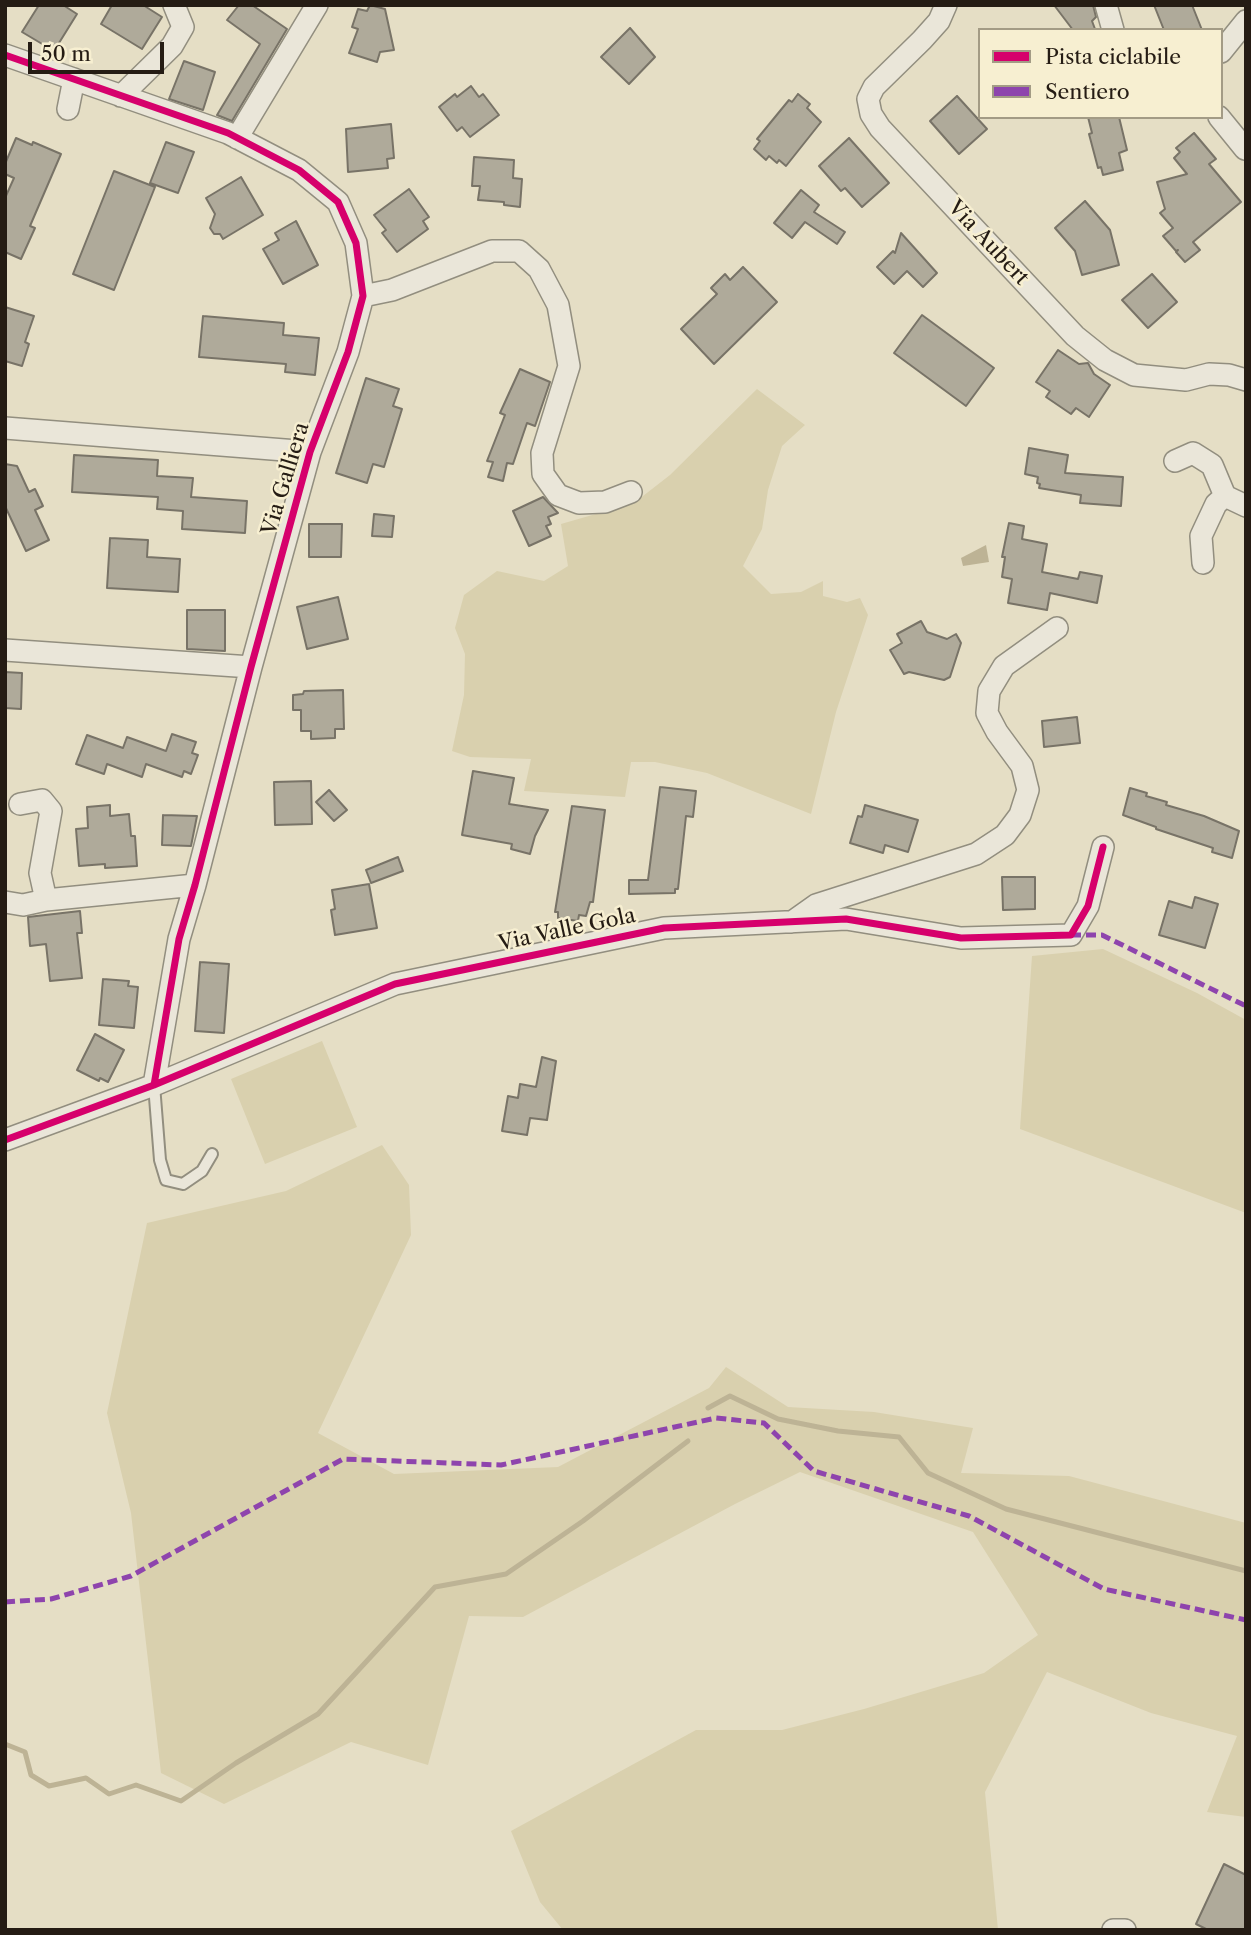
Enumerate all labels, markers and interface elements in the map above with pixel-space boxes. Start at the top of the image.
scale bar [32,28,168,72]
legend [978,28,1223,119]
text: 50 m [41,41,91,66]
text: Pista ciclabile [1045,44,1181,69]
text: Sentiero [1045,79,1130,104]
street label: Via Aubert [942,195,1034,291]
street label: Via Galliera [257,420,315,538]
street label: Via Valle Gola [496,903,638,957]

